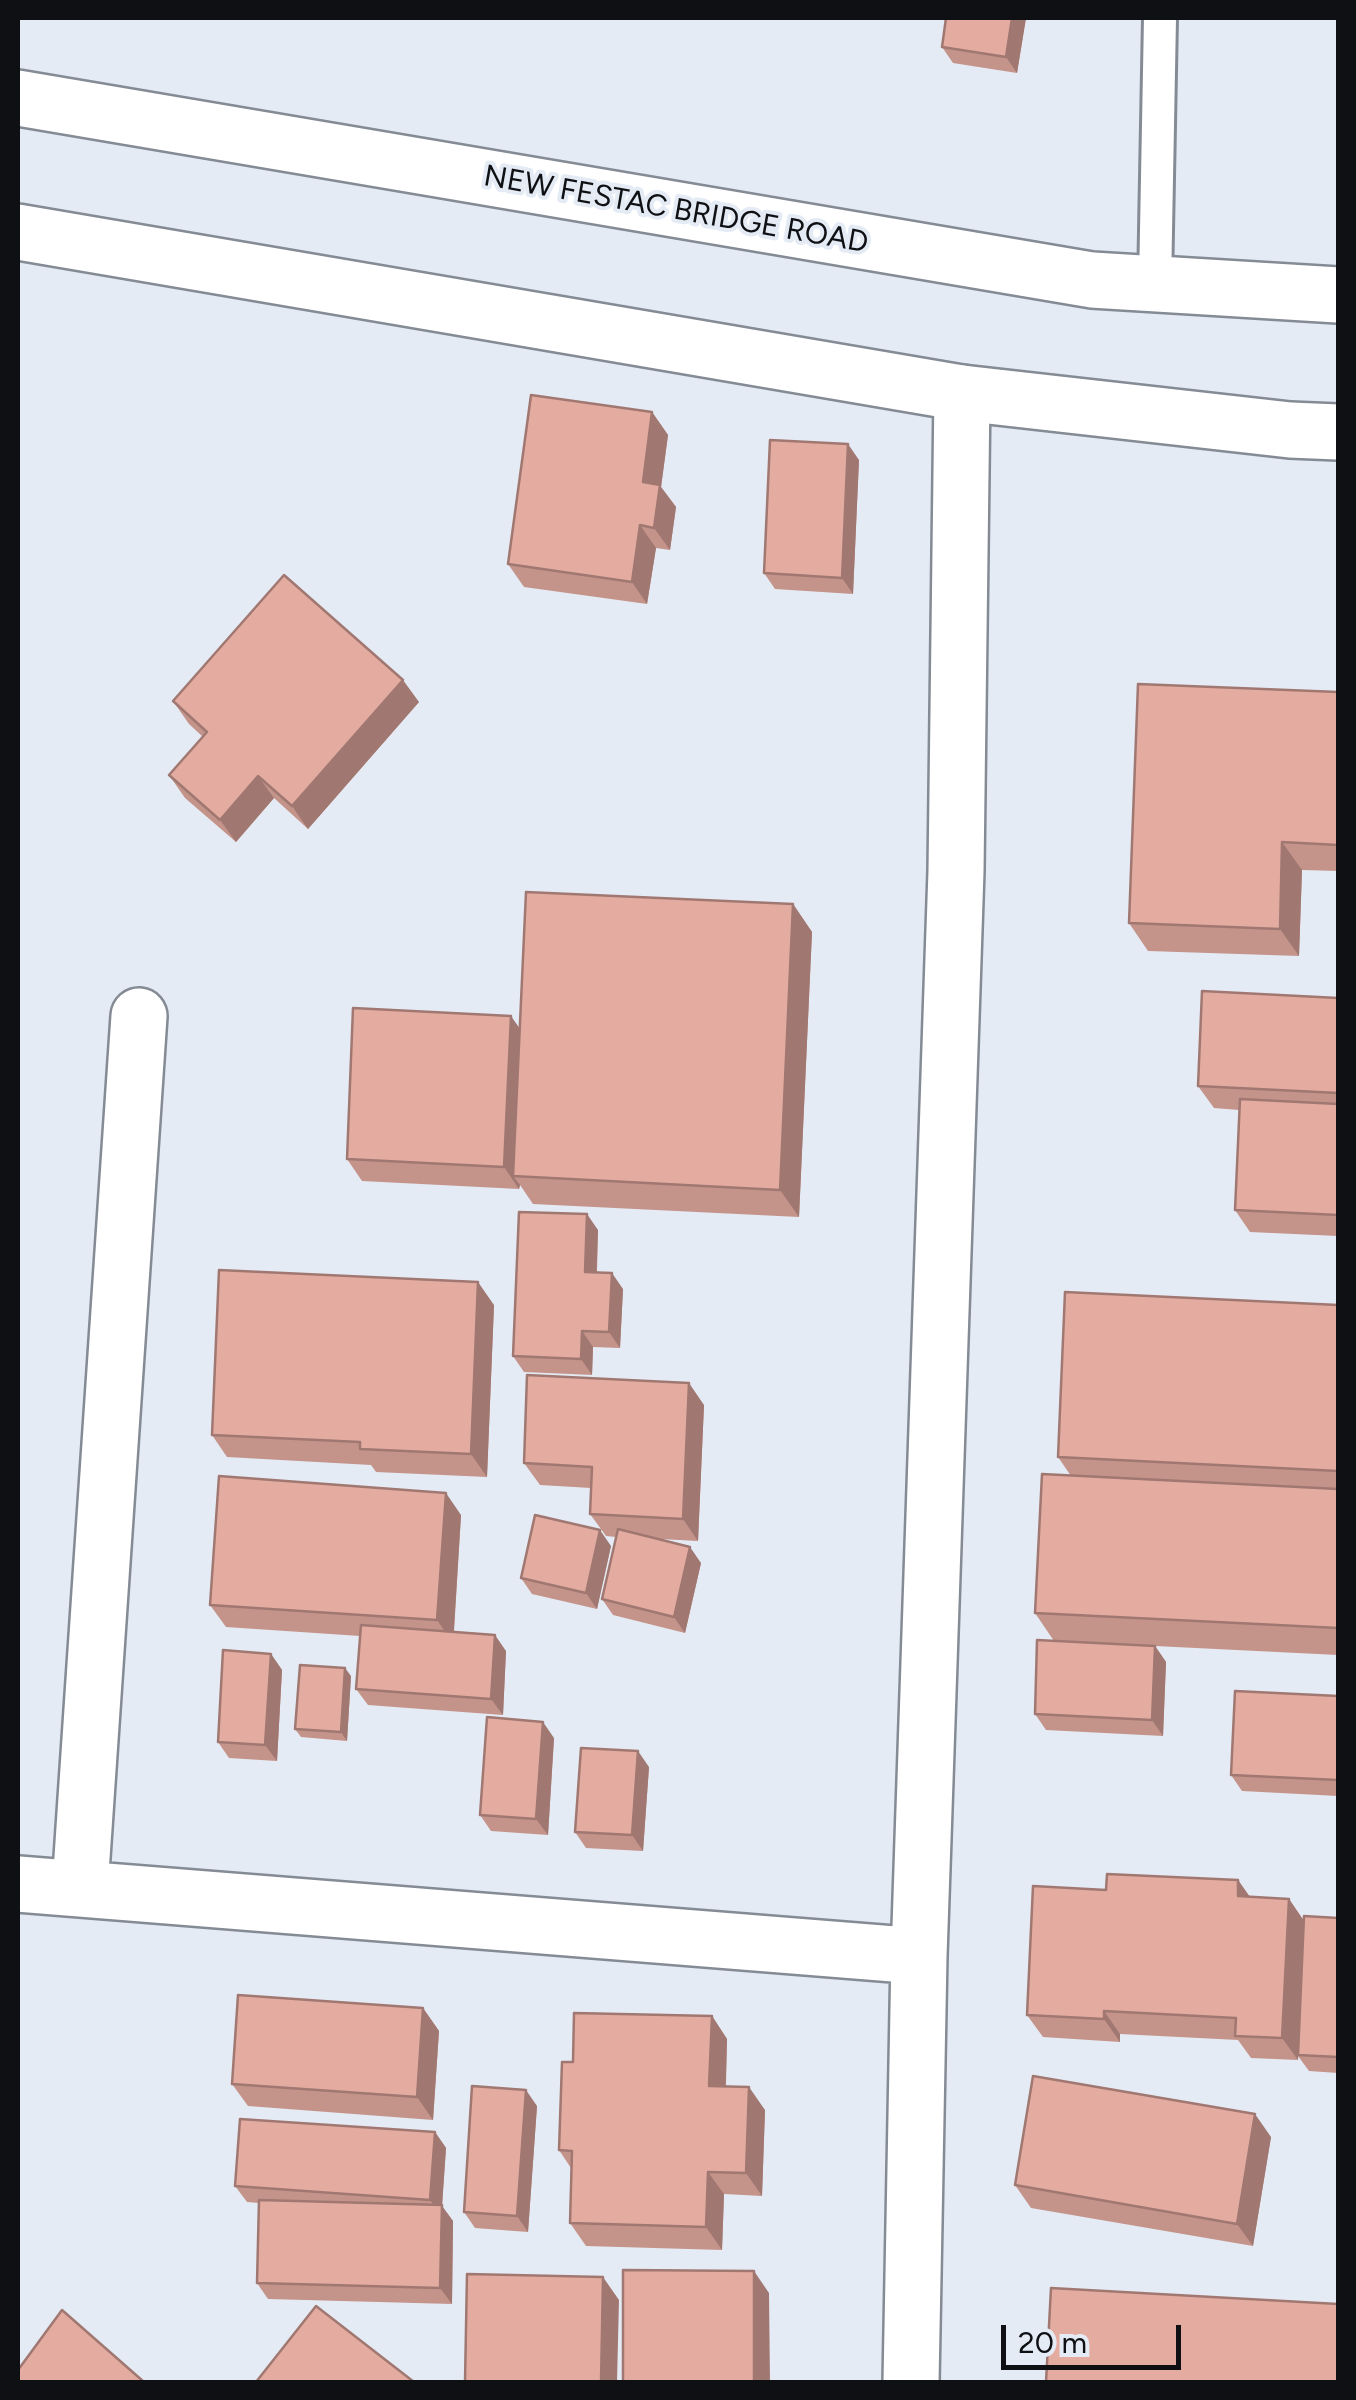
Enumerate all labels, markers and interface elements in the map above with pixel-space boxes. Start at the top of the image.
street label: NEW FESTAC BRIDGE ROAD [481,158,871,262]
scale bar [1006,2305,1186,2367]
text: 20 m [1018,2324,1087,2361]

